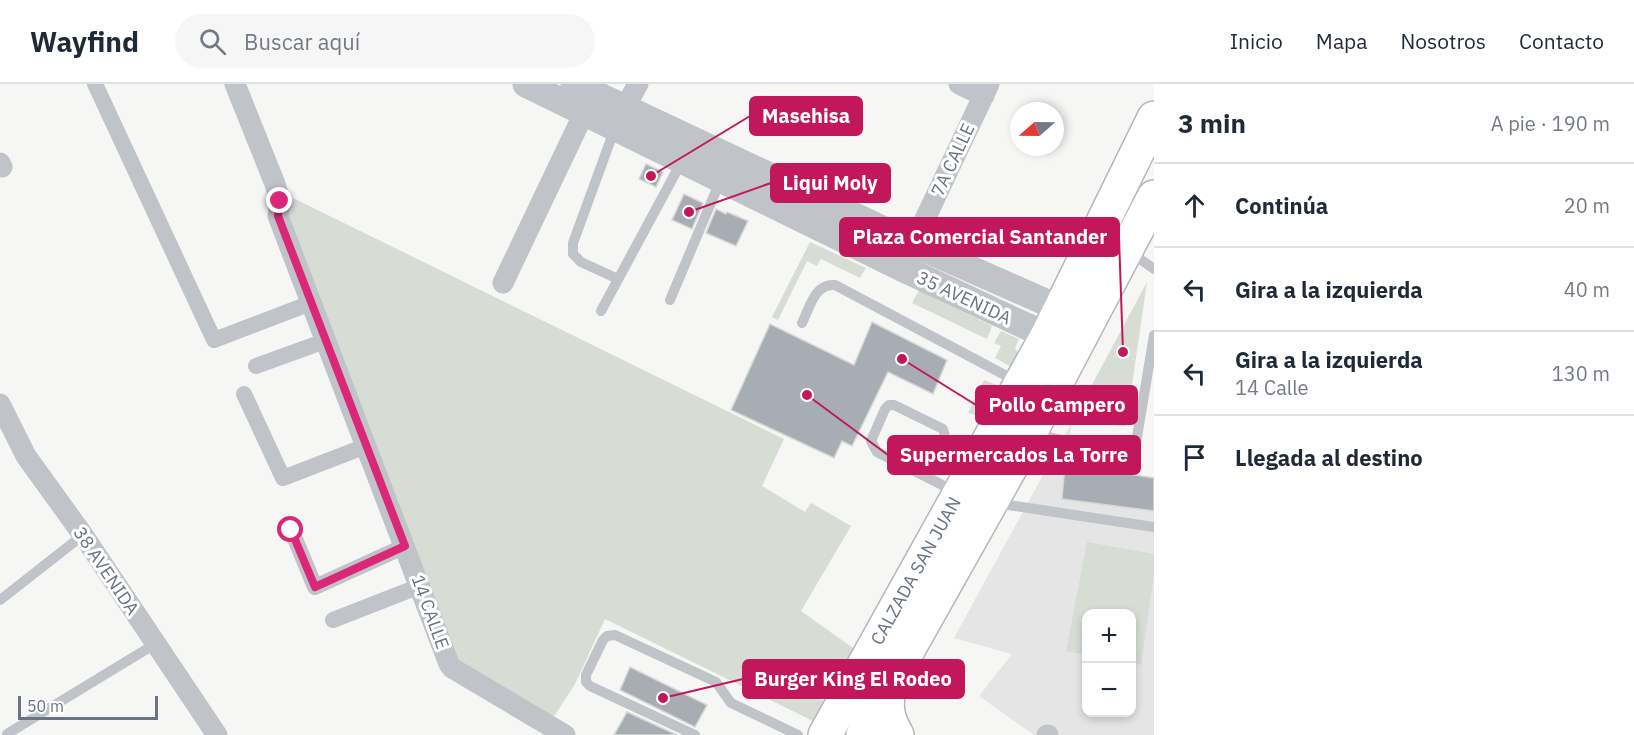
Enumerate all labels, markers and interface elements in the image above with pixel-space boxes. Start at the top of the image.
search box [175,14,595,68]
text: Wayfind [30,23,139,60]
icon: search [196,25,229,58]
text: Buscar aquí [244,27,360,56]
text: Inicio [1230,27,1283,55]
text: Mapa [1316,27,1368,55]
text: Nosotros [1401,27,1486,55]
text: Contacto [1519,27,1604,55]
callout: Masehisa [750,97,862,135]
text: Masehisa [762,102,850,129]
north arrow [1010,102,1064,156]
text: 3 min [1178,106,1246,140]
text: A pie · 190 m [1491,110,1610,137]
street label: 7A CALLE [926,120,979,200]
callout: Liqui Moly [771,164,890,202]
text: Liqui Moly [782,169,878,196]
route end [266,187,292,213]
icon: ahead [1178,189,1211,222]
text: Continúa [1235,191,1328,220]
text: 20 m [1564,192,1610,219]
callout: Plaza Comercial Santander [840,218,1119,256]
text: Plaza Comercial Santander [853,223,1107,250]
street label: 35 AVENIDA [913,266,1015,330]
icon: left [1178,273,1211,306]
text: Gira a la izquierda [1235,275,1423,304]
text: 40 m [1564,276,1610,303]
text: Gira a la izquierda [1235,345,1423,374]
icon: left [1178,357,1211,390]
text: 130 m [1552,360,1610,387]
text: 14 Calle [1235,374,1309,401]
callout: Pollo Campero [976,386,1137,424]
text: Pollo Campero [989,391,1125,418]
callout: Supermercados La Torre [888,436,1140,474]
text: Supermercados La Torre [900,441,1128,468]
icon: arrive [1178,441,1211,474]
text: Llegada al destino [1235,443,1423,472]
street label: CALZADA SAN JUAN [865,493,966,649]
route start [277,516,303,542]
street label: 38 AVENIDA [69,522,145,620]
street label: 14 CALLE [406,572,454,652]
map controls [1082,609,1136,717]
button: + [1082,609,1136,663]
callout: Burger King El Rodeo [743,660,964,698]
button: − [1082,663,1136,717]
text: Burger King El Rodeo [754,665,952,692]
scale bar [18,693,158,720]
text: 50 m [27,696,64,716]

